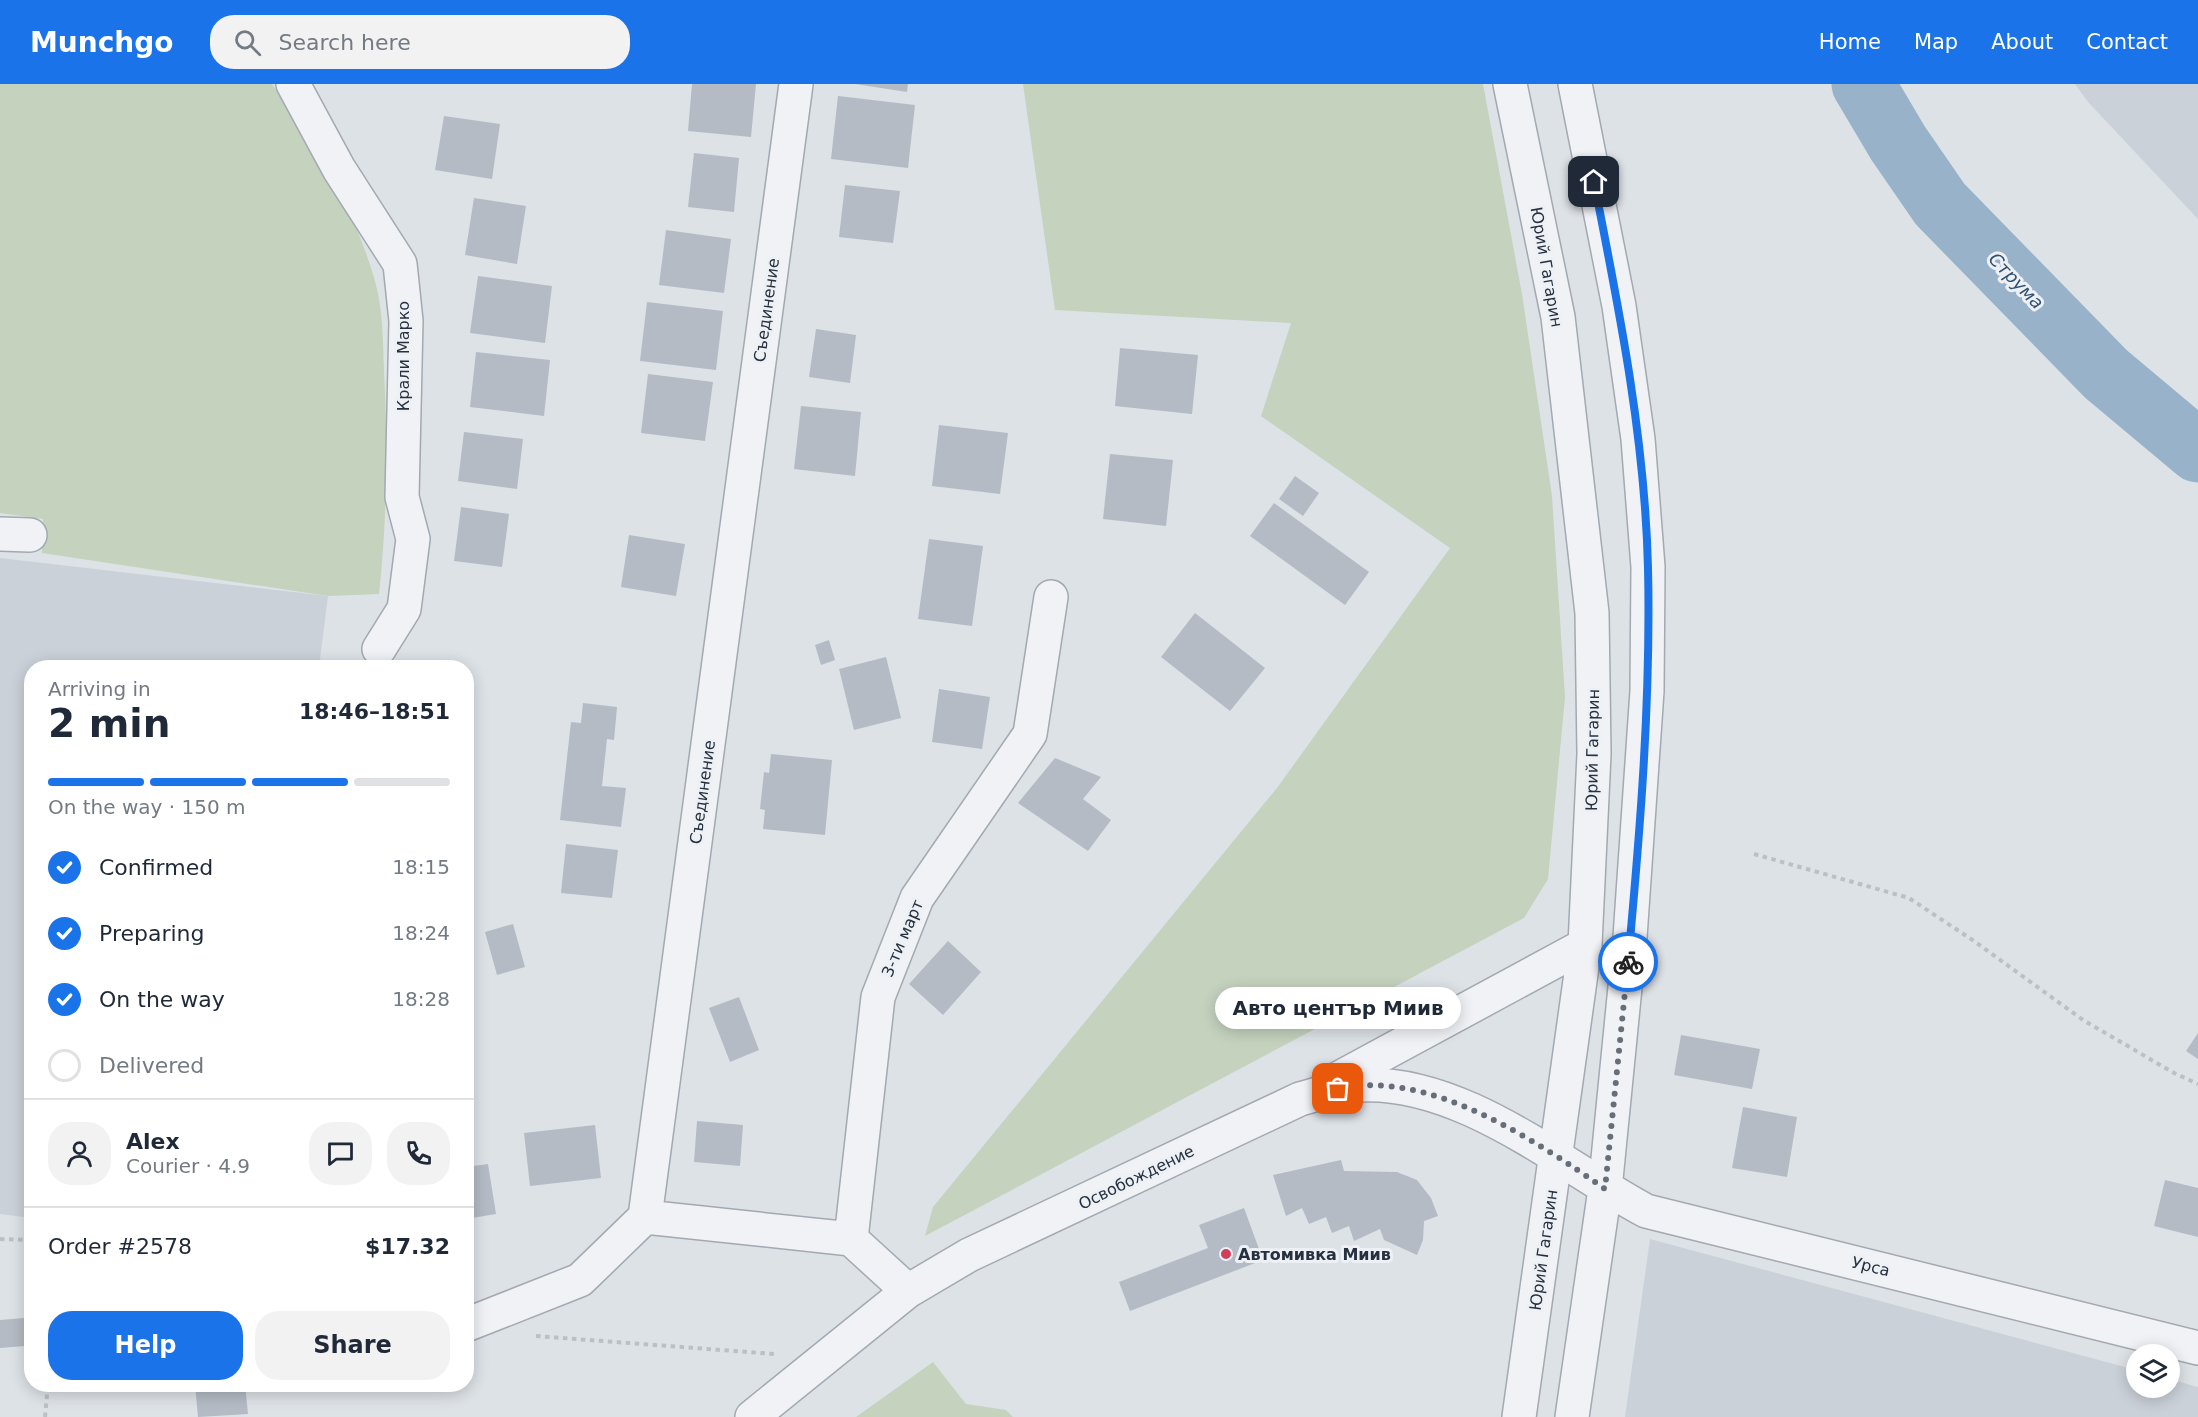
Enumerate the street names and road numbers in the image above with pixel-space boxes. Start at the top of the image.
street label: Юрий Гагарин [1527,205,1566,329]
street label: Съединение [750,257,783,363]
street label: Крали Марко [394,301,413,411]
street label: Юрий Гагарин [1582,689,1603,811]
street label: Съединение [686,739,719,845]
street label: 3-ти март [878,897,927,980]
street label: Освобождение [1075,1141,1197,1214]
street label: Юрий Гагарин [1526,1188,1561,1312]
street label: Урса [1850,1253,1892,1280]

